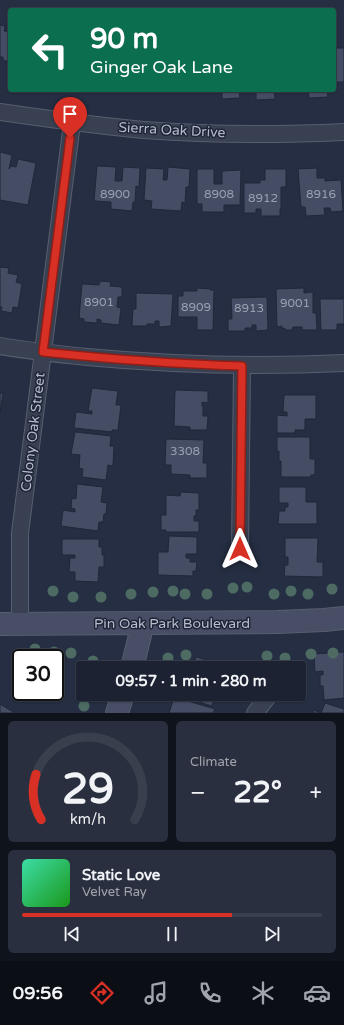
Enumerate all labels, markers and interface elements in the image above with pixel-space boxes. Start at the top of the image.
text: 90 m [90,22,158,56]
icon: left [24,24,76,76]
text: Ginger Oak Lane [90,56,233,78]
pin [53,97,87,138]
icon: arrive [59,103,81,125]
street label: Sierra Oak Drive [118,119,226,141]
house number: 8900 [100,187,131,201]
house number: 8908 [204,187,234,201]
house number: 8916 [306,187,336,201]
house number: 8912 [248,191,278,205]
house number: 8901 [84,295,114,309]
house number: 9001 [280,296,310,310]
house number: 8909 [181,300,211,314]
house number: 8913 [234,301,264,315]
street label: Colony Oak Street [17,371,49,493]
house number: 3308 [170,444,200,458]
position arrow [219,528,261,570]
street label: Pin Oak Park Boulevard [94,615,250,632]
speed limit sign: 30 [12,649,64,701]
text: 09:57 · 1 min · 280 m [116,672,266,690]
text: Climate [190,754,237,770]
text: 29 [62,764,114,814]
text: 22° [233,774,282,811]
text: − [190,780,206,806]
text: + [310,780,322,806]
text: km/h [70,810,106,827]
text: Static Love [82,866,160,884]
text: Velvet Ray [82,884,147,900]
icon: previous [61,923,83,945]
icon: pause [161,923,183,945]
icon: next [261,923,283,945]
icon: directions [88,979,116,1007]
icon: music [142,979,170,1007]
icon: phone [196,979,224,1007]
icon: climate [249,979,277,1007]
icon: car [303,979,331,1007]
text: 09:56 [13,982,63,1004]

